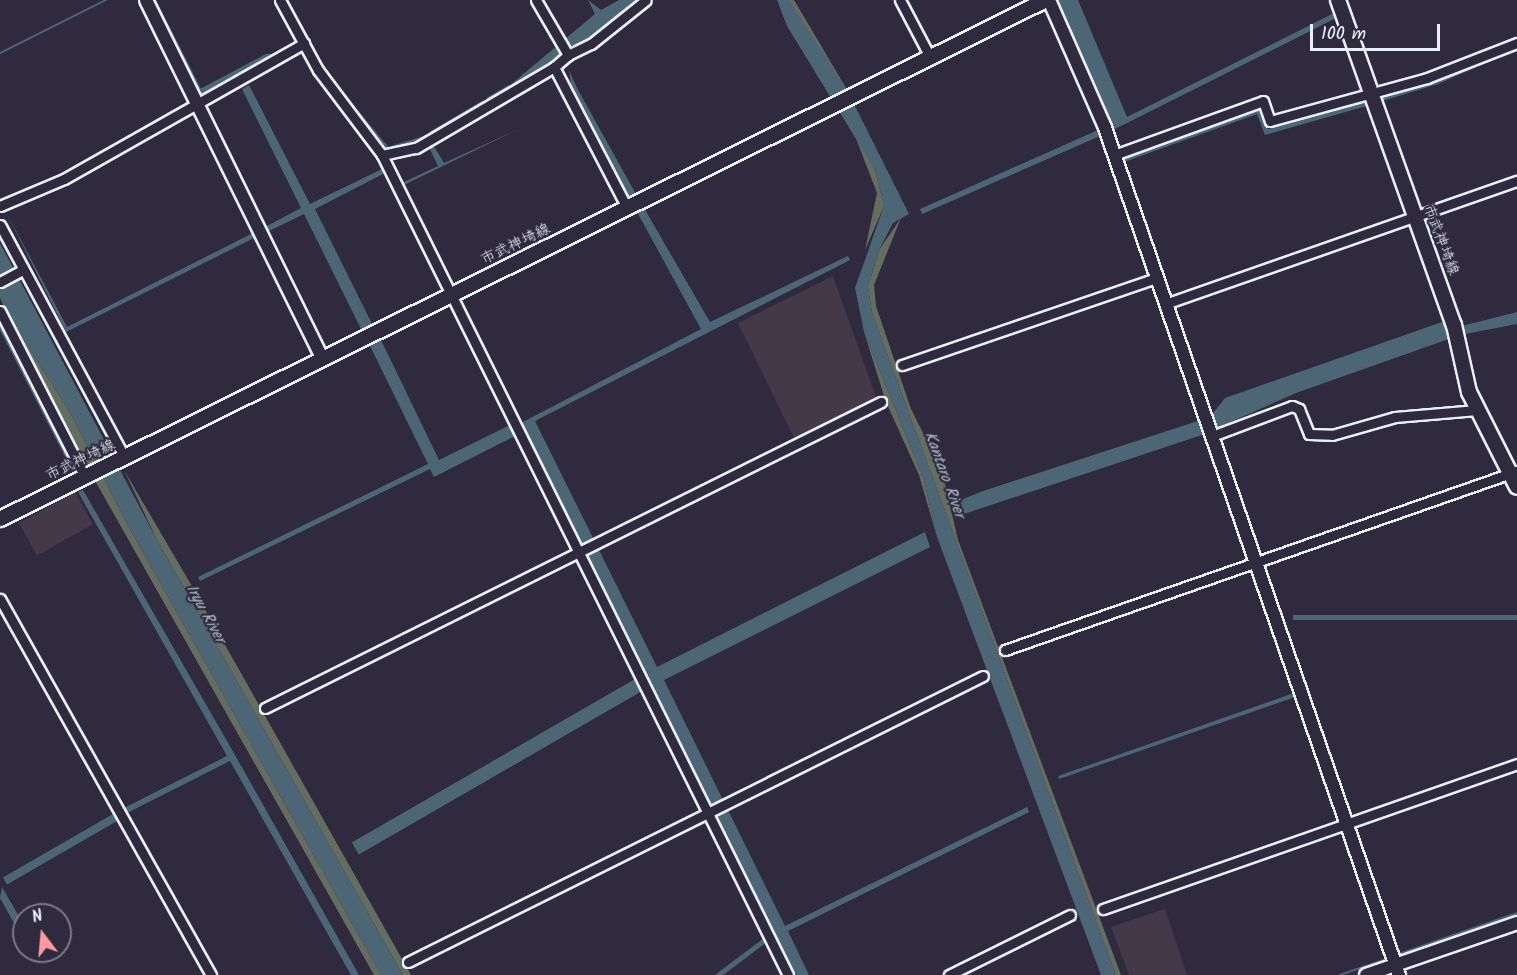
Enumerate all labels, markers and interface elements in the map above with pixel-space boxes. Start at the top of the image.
scale bar [1313,12,1444,50]
text: 100 m [1321,20,1366,49]
street label: 市武神埼線 [1418,202,1462,278]
street label: 市武神埼線 [478,220,554,270]
water label: Kantaro River [919,429,969,521]
street label: 市武神埼線 [43,436,119,486]
water label: Iryu River [181,581,229,647]
north arrow [12,903,72,963]
text: N [29,904,46,931]

